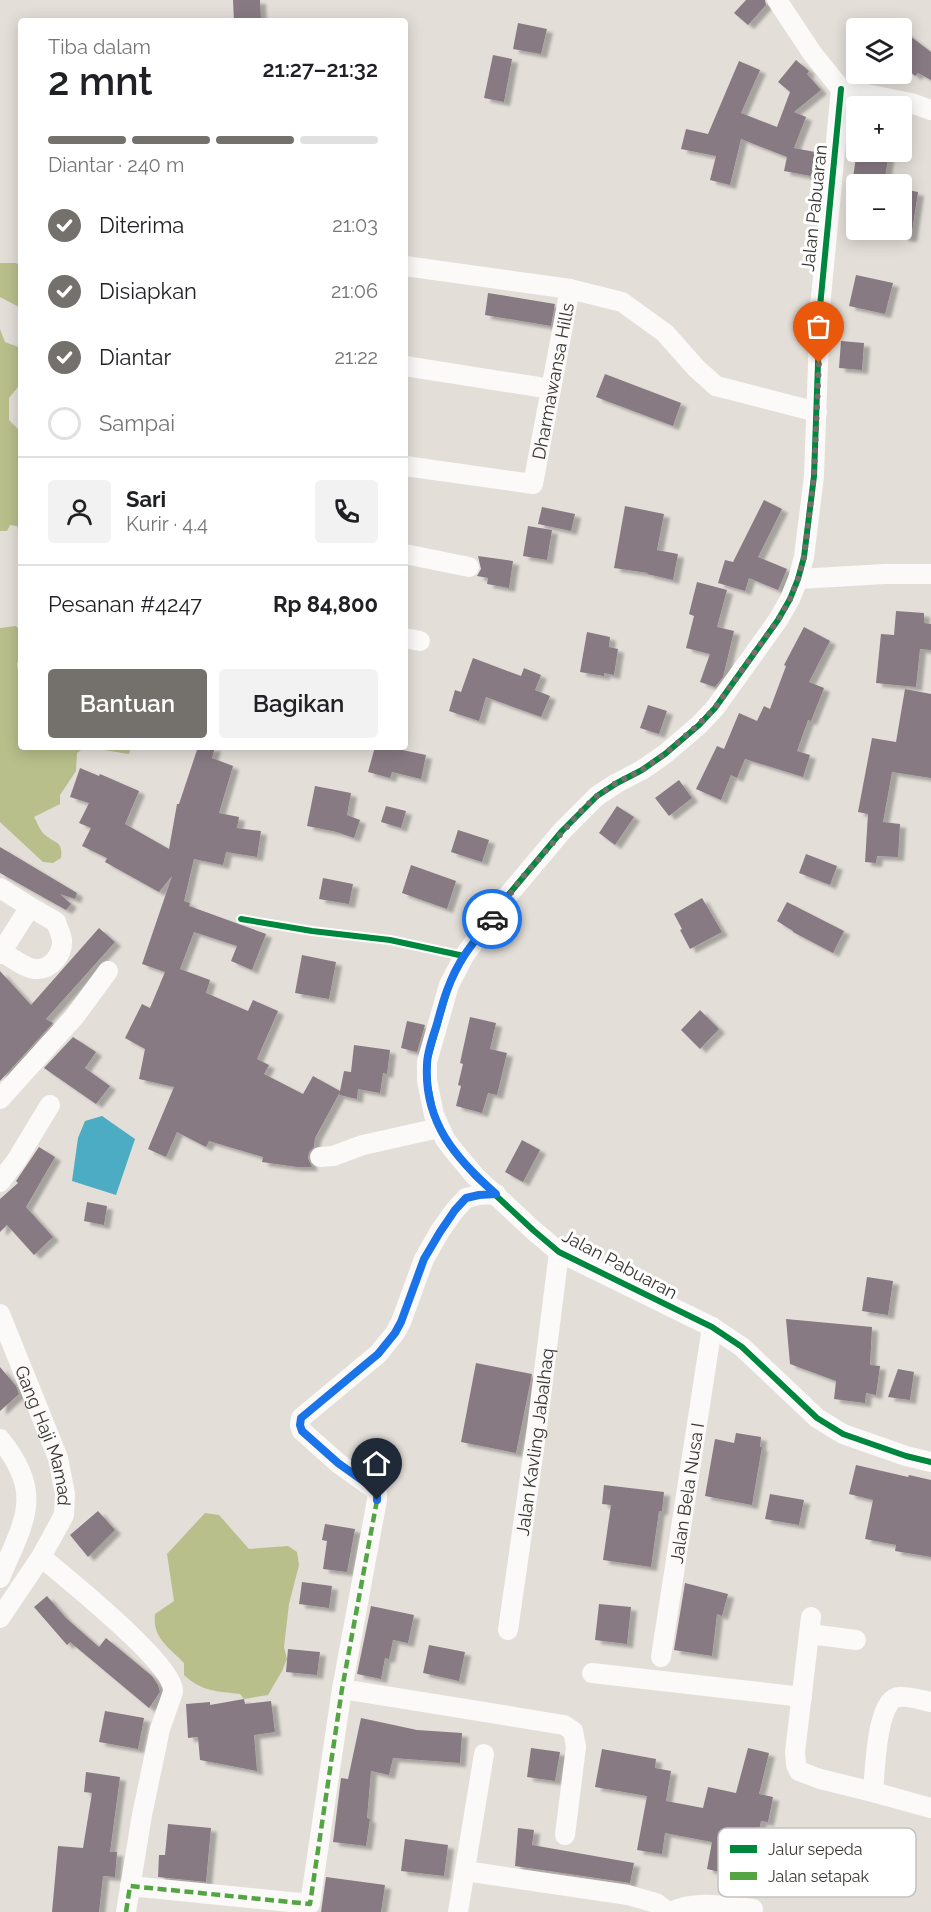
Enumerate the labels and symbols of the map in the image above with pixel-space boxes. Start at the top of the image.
street label: Jalan Pabuaran [797,144,831,272]
street label: Dharmawansa Hills [527,301,578,461]
pin [793,301,844,363]
courier [462,889,522,949]
street label: Jalan Pabuaran [559,1225,681,1303]
street label: Jalan Kavling Jabalhaq [511,1347,557,1537]
street label: Gang Haji Mamad [11,1362,75,1506]
street label: Jalan Bela Nusa I [665,1421,708,1565]
pin [351,1438,402,1500]
legend [718,1828,916,1897]
text: Jalur sepeda [768,1840,863,1859]
text: Jalan setapak [768,1867,869,1886]

